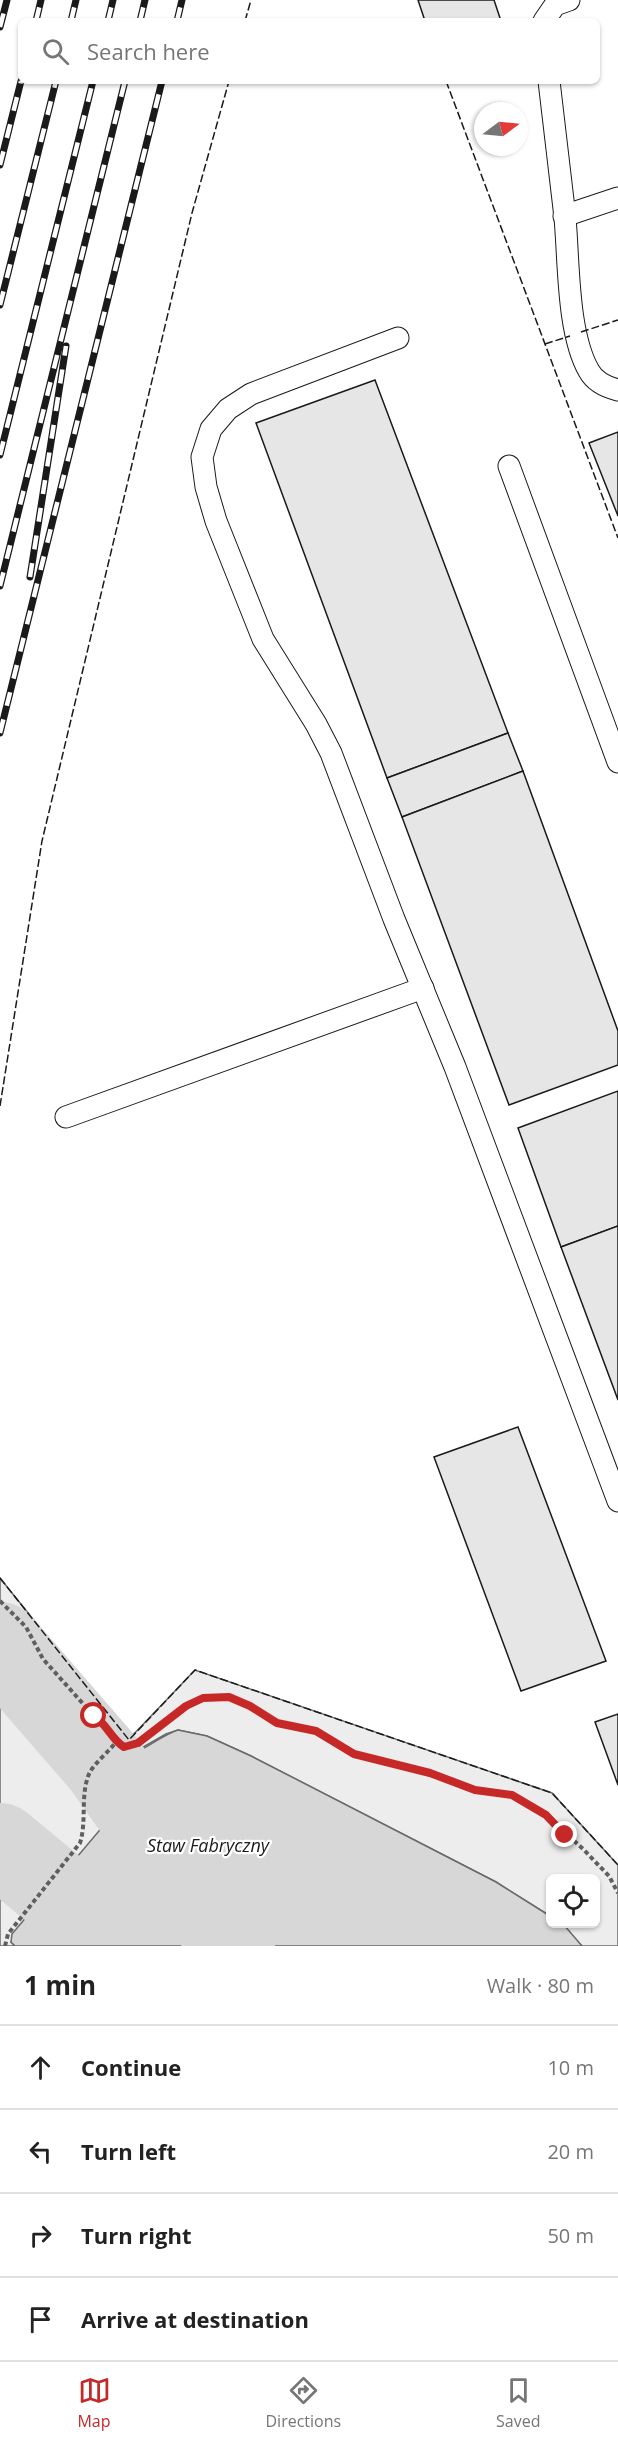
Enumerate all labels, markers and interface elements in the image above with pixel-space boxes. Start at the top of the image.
search box [18,18,600,84]
icon: search [39,35,72,68]
text: Search here [87,36,210,66]
north arrow [474,102,528,156]
route start [80,1702,106,1728]
route end [551,1821,577,1847]
water label: Staw Fabryczny [147,1833,271,1857]
map controls [546,1874,600,1928]
button: locate [546,1874,600,1928]
text: 1 min [24,1967,96,2003]
text: Walk · 80 m [487,1972,594,1999]
icon: ahead [24,2051,57,2084]
text: Continue [81,2052,181,2082]
text: 10 m [547,2054,594,2081]
icon: left [24,2135,57,2168]
text: Turn left [81,2136,176,2166]
text: 20 m [547,2138,594,2165]
icon: right [24,2219,57,2252]
text: Turn right [81,2220,192,2250]
text: 50 m [547,2222,594,2249]
icon: arrive [24,2303,57,2336]
text: Arrive at destination [81,2304,309,2334]
tab: Map [77,2374,111,2432]
tab: Directions [265,2374,341,2432]
tab: Saved [496,2374,541,2432]

